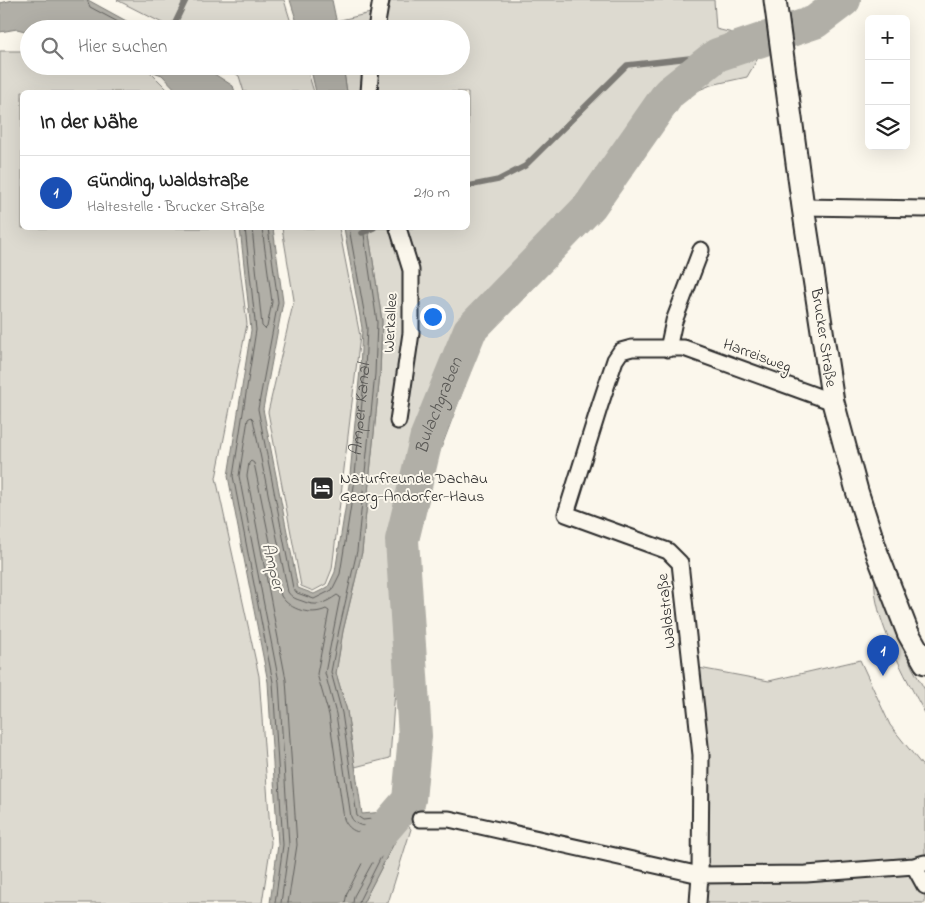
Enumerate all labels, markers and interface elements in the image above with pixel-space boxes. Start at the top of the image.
map controls [865,15,910,150]
button: + [865,15,910,60]
search box [20,20,470,75]
icon: search [38,34,66,62]
text: Hier suchen [78,34,167,61]
button: − [865,60,910,105]
button: layers [865,105,910,150]
text: In der Nähe [40,108,138,138]
text: Günding, Waldstraße [87,168,249,195]
text: 1 [53,181,59,205]
text: 210 m [414,181,450,205]
text: Haltestelle · Brucker Straße [87,195,265,219]
street label: Brucker Straße [803,285,843,390]
street label: Werkallee [377,292,405,354]
your location [420,304,446,330]
street label: Harreisweg [720,333,794,379]
water label: Bulachgraben [410,353,471,457]
water label: Amper Kanal [344,361,378,457]
place label: Naturfreunde Dachau Georg-Andorfer-Haus [340,467,488,509]
hotel icon: Naturfreunde Dachau Georg-Andorfer-Haus [309,475,335,501]
water label: Amper [254,540,291,596]
street label: Waldstraße [651,571,683,650]
pin: 1 [867,635,899,676]

